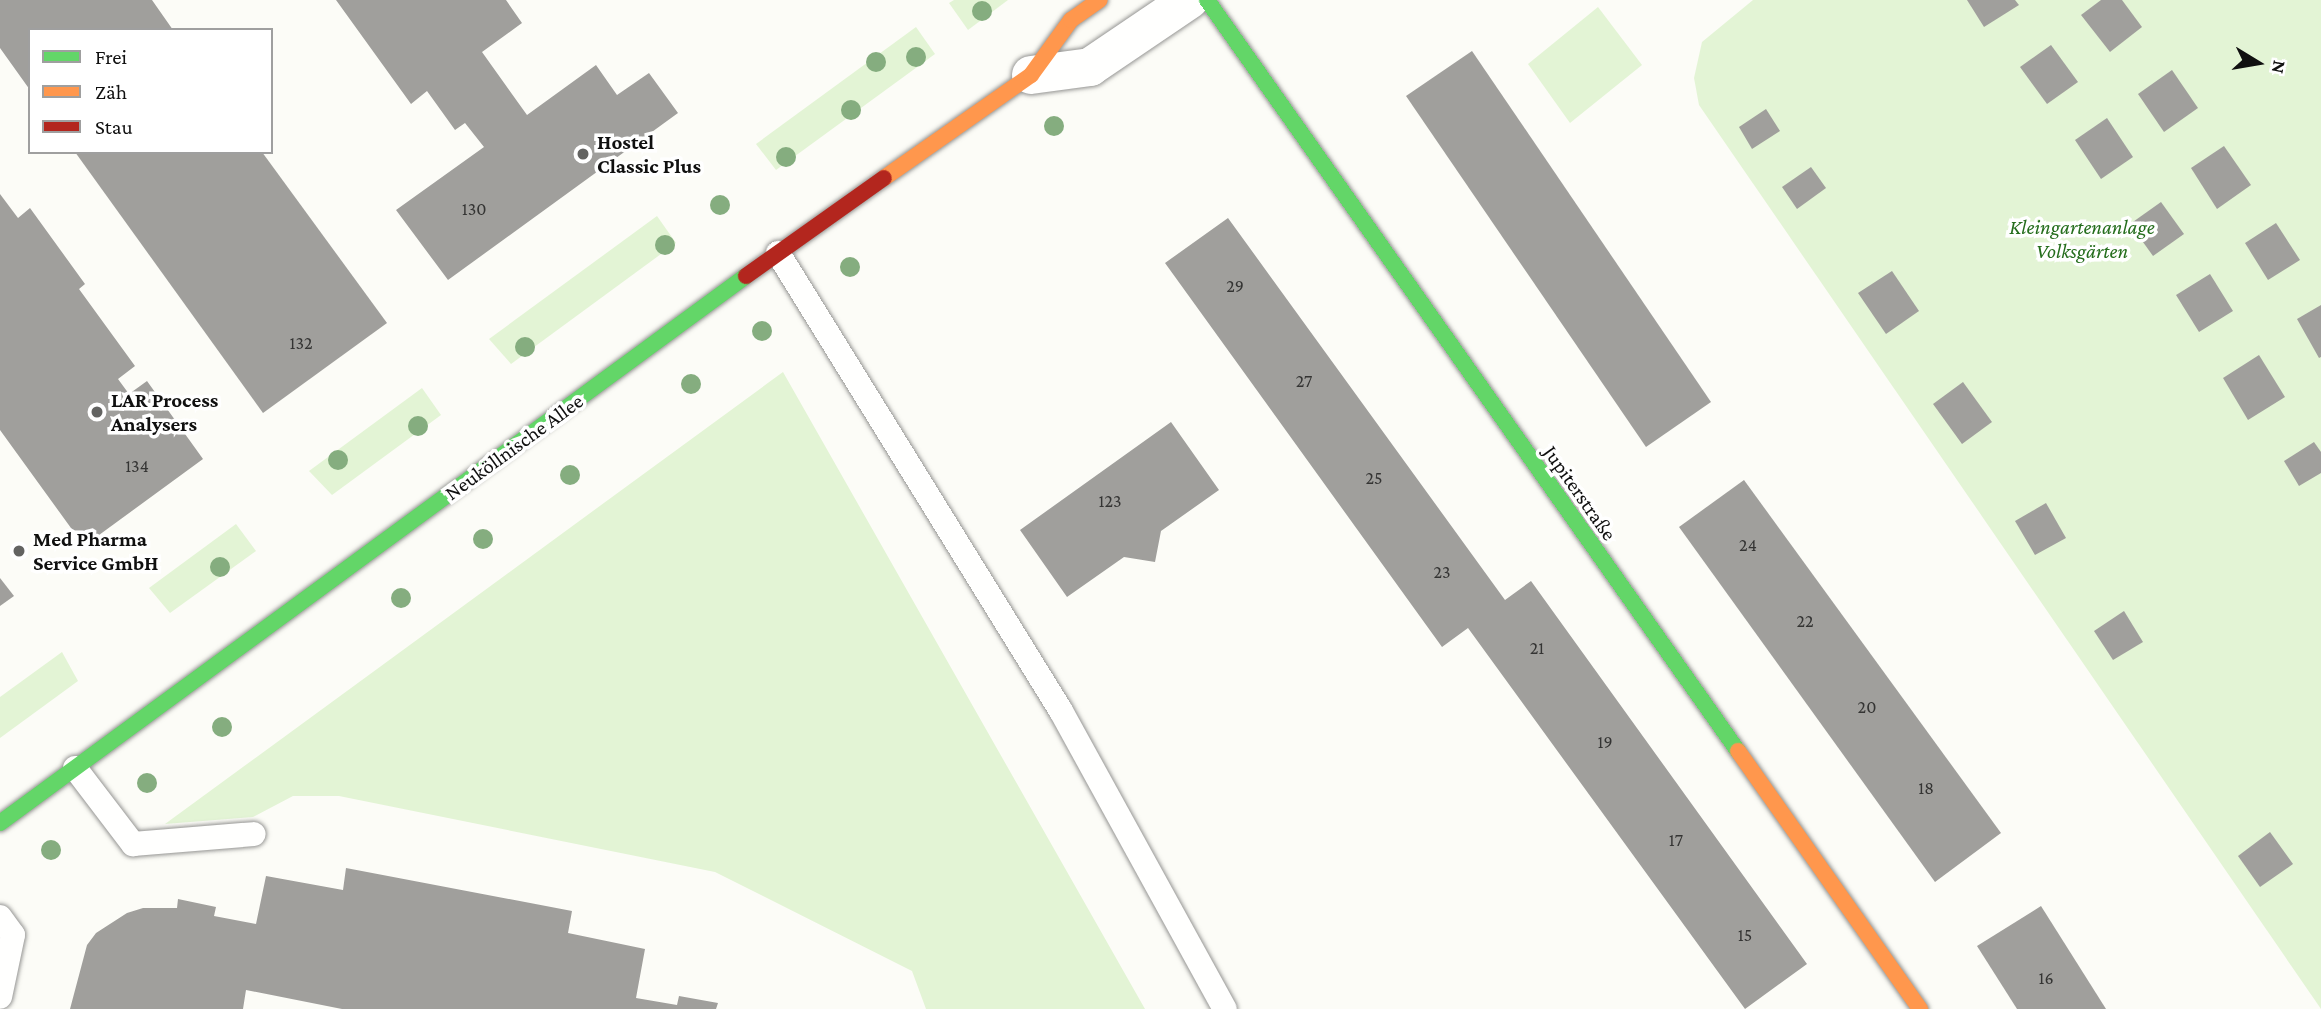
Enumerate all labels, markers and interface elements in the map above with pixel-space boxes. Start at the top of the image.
legend [28,28,273,154]
north arrow [2223,28,2293,98]
text: Frei [95,45,127,69]
text: N [2268,59,2291,75]
text: Zäh [95,80,127,104]
text: Stau [95,115,133,139]
place label: Hostel Classic Plus [597,129,701,179]
marker: Hostel Classic Plus [575,146,591,162]
house number: 130 [462,198,486,220]
park label: Kleingartenanlage Volksgärten [2009,214,2155,264]
house number: 29 [1226,275,1244,297]
house number: 132 [289,332,313,354]
house number: 27 [1296,370,1312,392]
place label: LAR Process Analysers [111,387,218,437]
street label: Neuköllnische Allee [440,388,588,506]
marker: LAR Process Analysers [89,404,105,420]
street label: Jupiterstraße [1538,441,1622,545]
house number: 134 [125,455,149,477]
house number: 25 [1365,467,1383,489]
house number: 123 [1098,490,1122,512]
place label: Med Pharma Service GmbH [33,526,158,576]
house number: 24 [1739,534,1757,556]
marker: Med Pharma Service GmbH [11,543,27,559]
house number: 23 [1433,561,1451,583]
house number: 22 [1796,610,1814,632]
house number: 21 [1530,637,1544,659]
house number: 20 [1858,696,1876,718]
house number: 19 [1597,731,1613,753]
house number: 18 [1918,777,1934,799]
house number: 17 [1669,829,1683,851]
house number: 15 [1738,924,1752,946]
house number: 16 [2038,967,2054,989]

